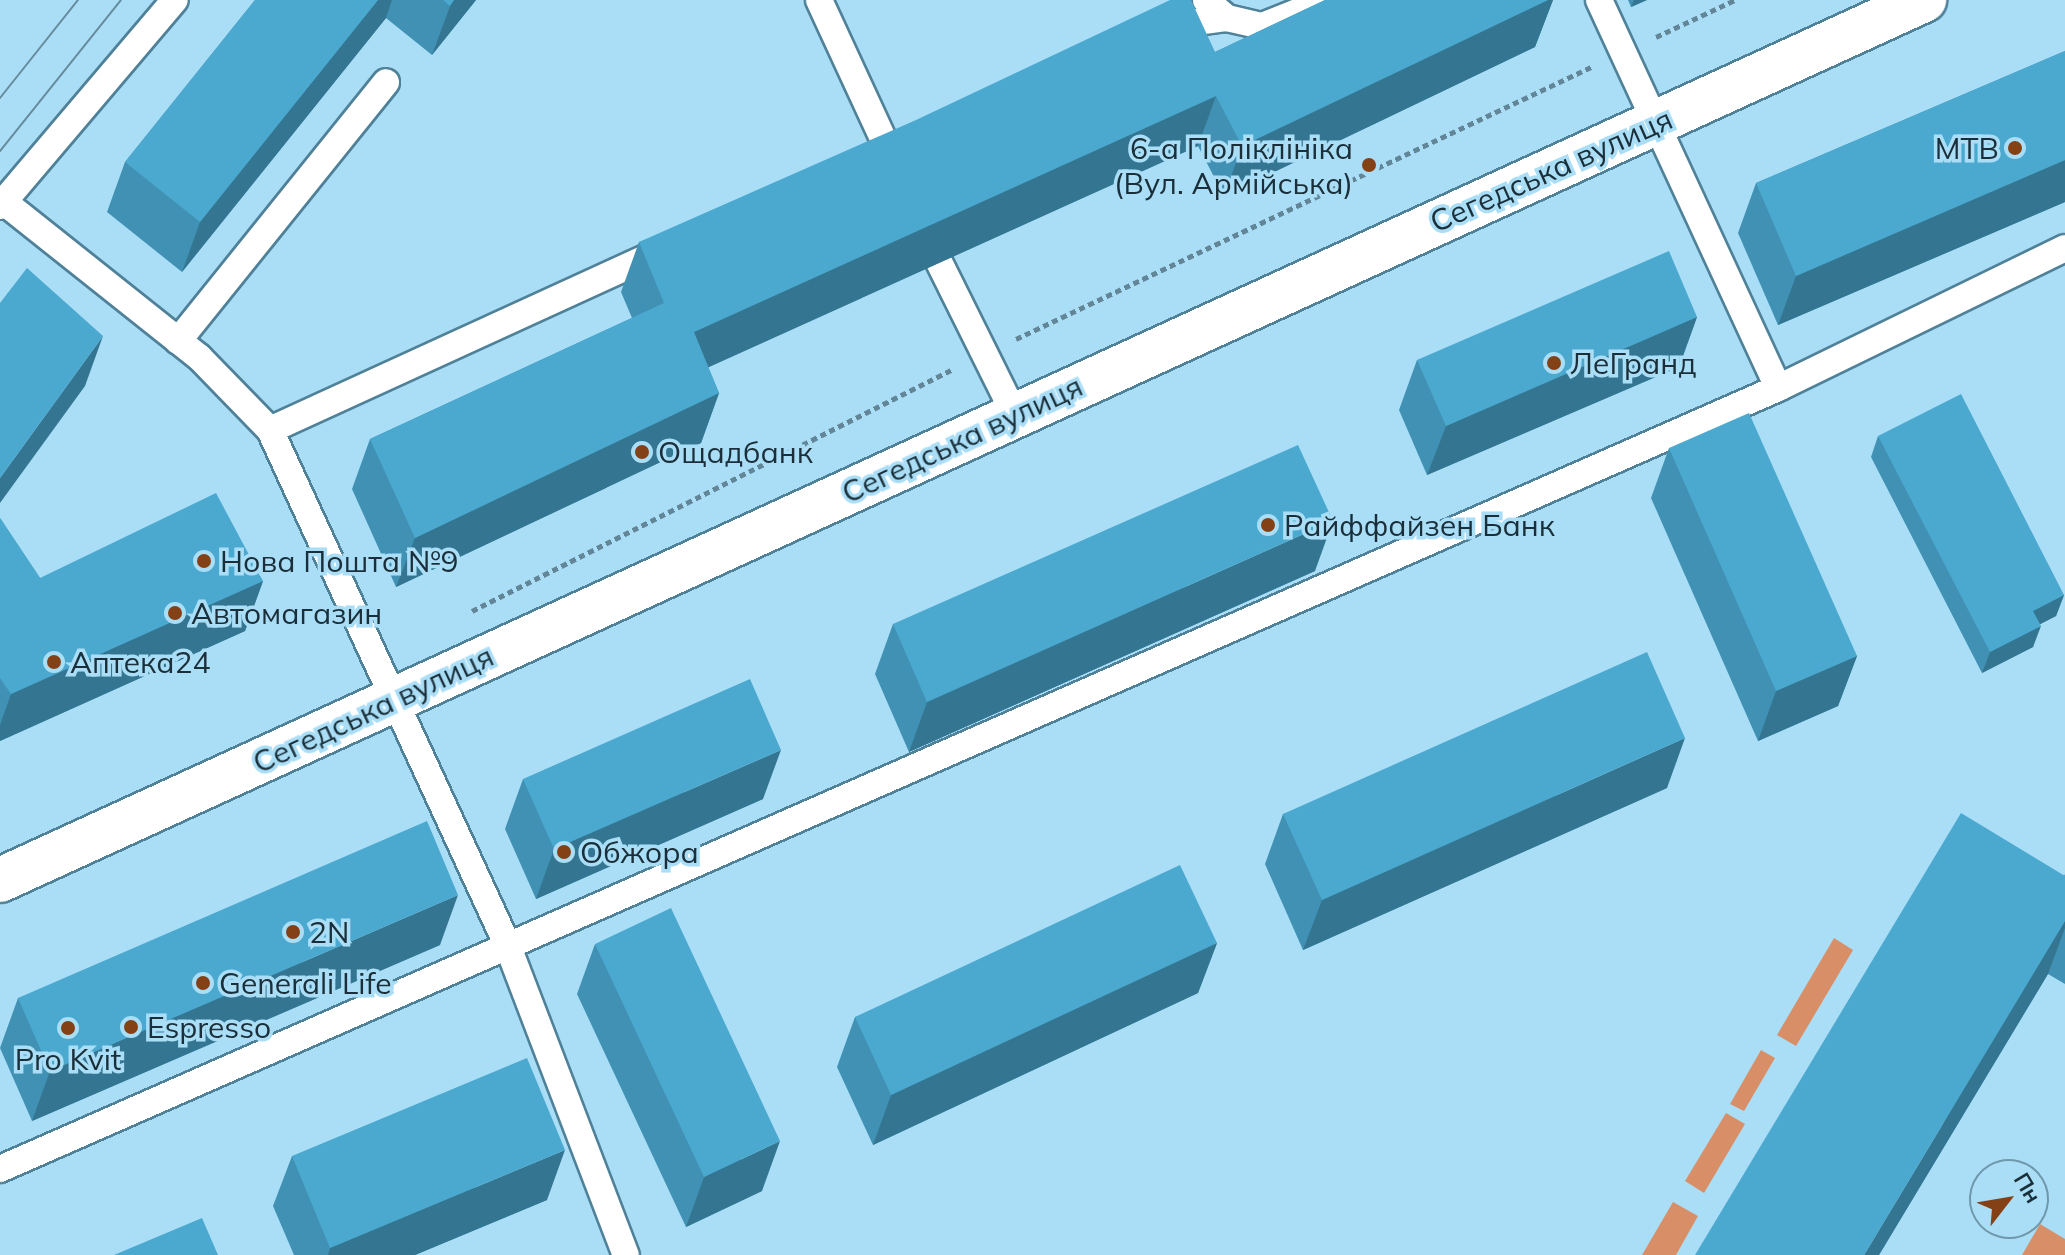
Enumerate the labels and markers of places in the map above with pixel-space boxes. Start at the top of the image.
place label: 6-а Поліклініка (Вул. Армійська) [1114,130,1353,200]
place label: МТВ [1935,130,1999,166]
marker: МТВ [2006,139,2024,157]
marker: 6-а Поліклініка (Вул. Армійська) [1360,156,1378,174]
place label: ЛеГранд [1570,345,1697,381]
marker: ЛеГранд [1545,354,1563,372]
place label: Ощадбанк [658,434,813,470]
marker: Ощадбанк [633,443,651,461]
place label: Райффайзен Банк [1284,507,1555,543]
marker: Райффайзен Банк [1259,516,1277,534]
place label: Нова Пошта №9 [220,543,459,579]
marker: Нова Пошта №9 [195,552,213,570]
place label: Автомагазин [191,595,382,631]
marker: Автомагазин [166,604,184,622]
place label: Аптека24 [70,644,211,680]
marker: Аптека24 [45,653,63,671]
place label: Обжора [580,834,699,870]
marker: Обжора [555,843,573,861]
place label: 2N [309,914,349,950]
marker: 2N [284,923,302,941]
place label: Generali Life [219,965,392,1001]
marker: Generali Life [194,974,212,992]
place label: Espresso [147,1009,271,1045]
marker: Espresso [122,1018,140,1036]
marker: Pro Kvit [59,1019,77,1037]
place label: Pro Kvit [15,1041,121,1077]

